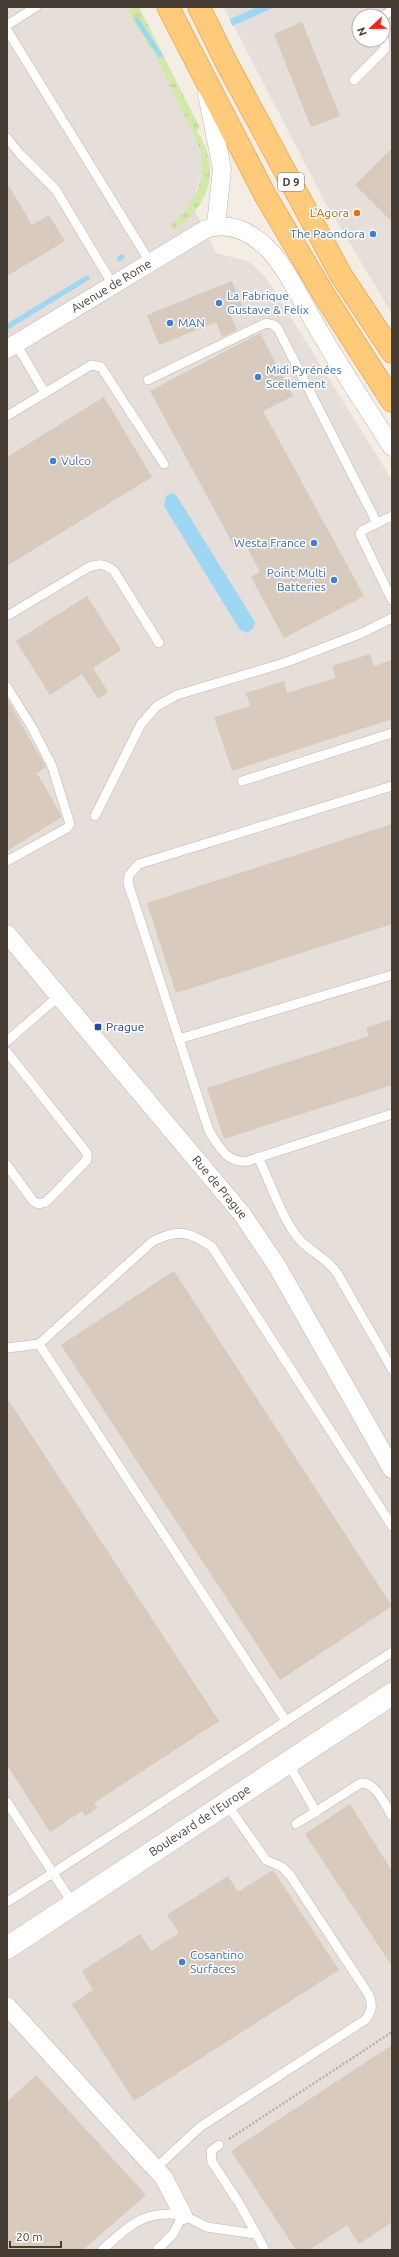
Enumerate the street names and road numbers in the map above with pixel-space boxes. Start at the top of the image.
road number: D 9 [278,173,304,191]
street label: Avenue de Rome [69,256,154,315]
street label: Rue de Prague [190,1153,250,1221]
street label: Boulevard de l'Europe [146,1782,253,1859]

